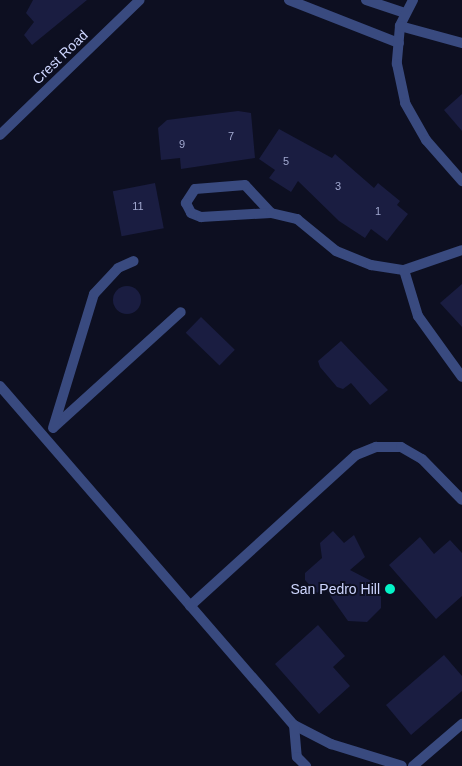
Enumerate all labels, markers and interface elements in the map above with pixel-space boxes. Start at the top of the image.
street label: Crest Road [29,26,91,88]
house number: 7 [228,129,234,143]
house number: 9 [179,137,185,151]
house number: 5 [283,154,289,168]
house number: 3 [335,179,341,193]
house number: 11 [132,199,144,213]
house number: 1 [375,204,381,218]
place label: San Pedro Hill [291,581,380,597]
marker: San Pedro Hill [384,583,396,595]

